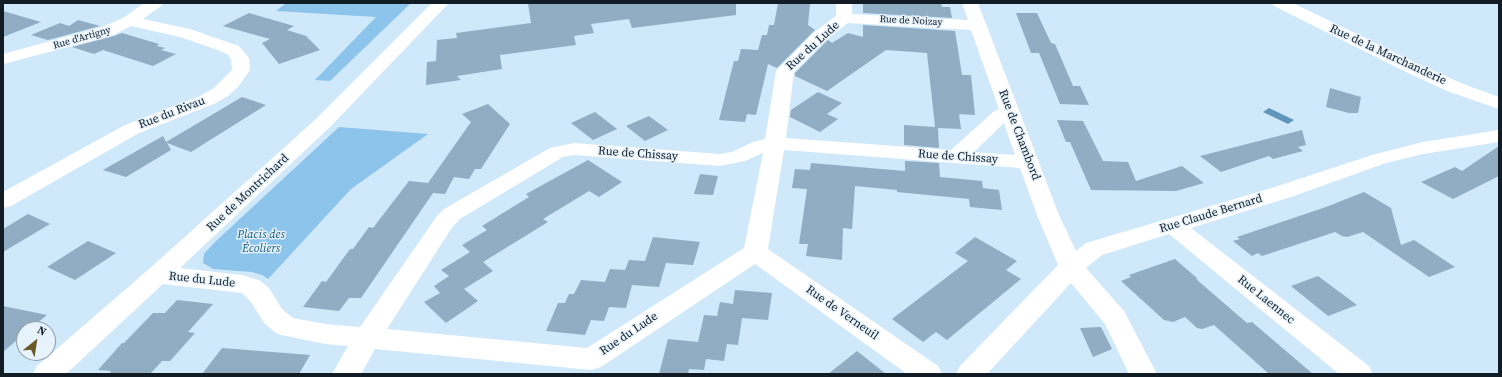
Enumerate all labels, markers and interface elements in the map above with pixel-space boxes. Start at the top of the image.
street label: Rue de Noizay [879,13,943,29]
street label: Rue du Lude [783,18,843,74]
street label: Rue de la Marchanderie [1327,22,1449,88]
street label: Rue d'Artigny [52,24,112,52]
street label: Rue de Chambord [995,88,1043,182]
street label: Rue du Rivau [137,94,207,132]
street label: Rue de Chissay [598,144,678,164]
street label: Rue de Chissay [918,147,998,167]
street label: Rue de Montrichard [204,151,292,235]
street label: Rue Claude Bernard [1158,191,1264,237]
park label: Placis des Écoliers [237,228,285,256]
street label: Rue du Lude [168,269,236,291]
street label: Rue Laennec [1235,273,1297,327]
street label: Rue de Verneuil [803,283,881,343]
street label: Rue du Lude [597,309,661,359]
north arrow [16,321,56,361]
text: N [35,323,49,340]

